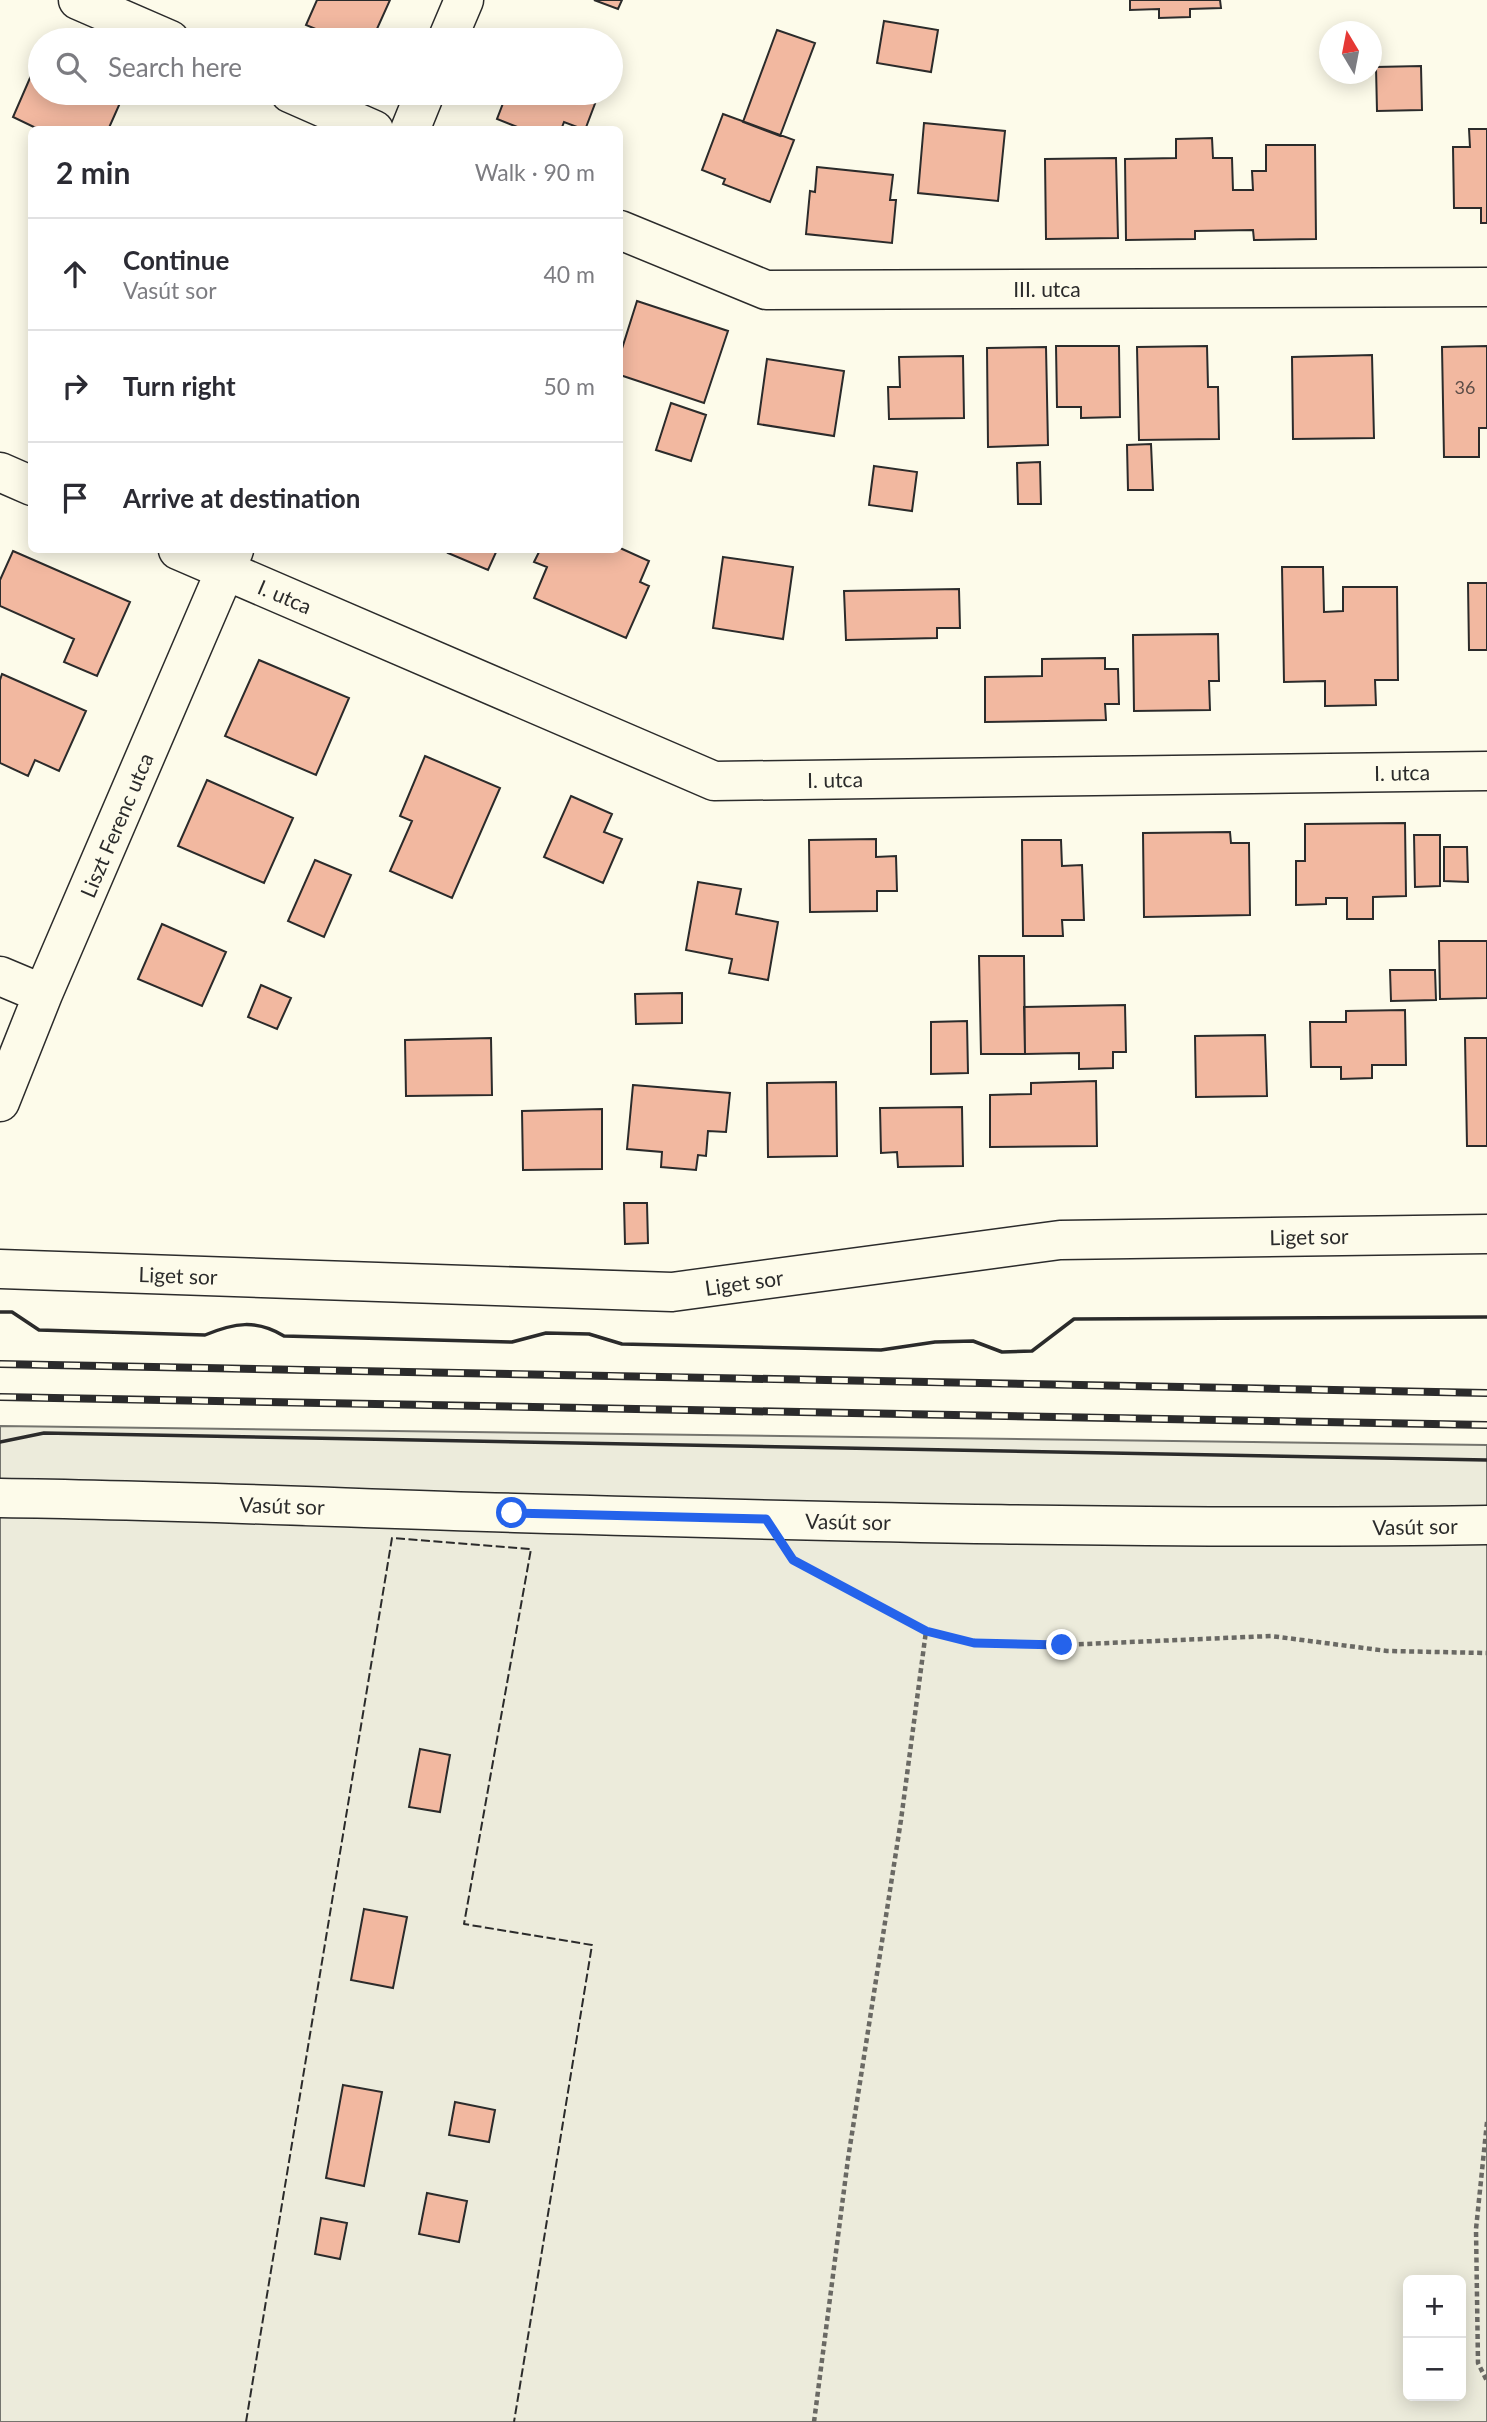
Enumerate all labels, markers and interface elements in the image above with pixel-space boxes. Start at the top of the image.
north arrow [1319,21,1382,84]
search box [28,28,623,105]
icon: search [52,48,90,86]
text: Search here [108,51,242,83]
text: 2 min [56,154,130,190]
text: Walk · 90 m [475,158,595,186]
text: Continue [123,244,229,276]
icon: ahead [56,255,94,293]
text: 40 m [544,260,595,288]
text: Vasút sor [123,276,217,304]
street label: III. utca [1013,276,1081,301]
icon: right [56,367,94,405]
text: Turn right [123,370,236,402]
text: 50 m [544,372,595,400]
house number: 36 [1455,376,1475,398]
icon: arrive [56,479,94,517]
text: Arrive at destination [123,482,360,514]
street label: I. utca [254,574,316,618]
street label: Liszt Ferenc utca [74,749,158,901]
street label: I. utca [1374,759,1430,785]
street label: I. utca [807,766,863,792]
street label: Liget sor [1269,1223,1349,1249]
street label: Liget sor [138,1261,218,1289]
street label: Liget sor [703,1264,785,1300]
street label: Vasút sor [239,1491,325,1519]
route start [496,1497,527,1528]
street label: Vasút sor [805,1508,891,1534]
street label: Vasút sor [1372,1513,1458,1539]
route end [1046,1629,1077,1660]
map controls [1403,2275,1466,2401]
button: + [1403,2275,1466,2338]
button: − [1403,2338,1466,2401]

